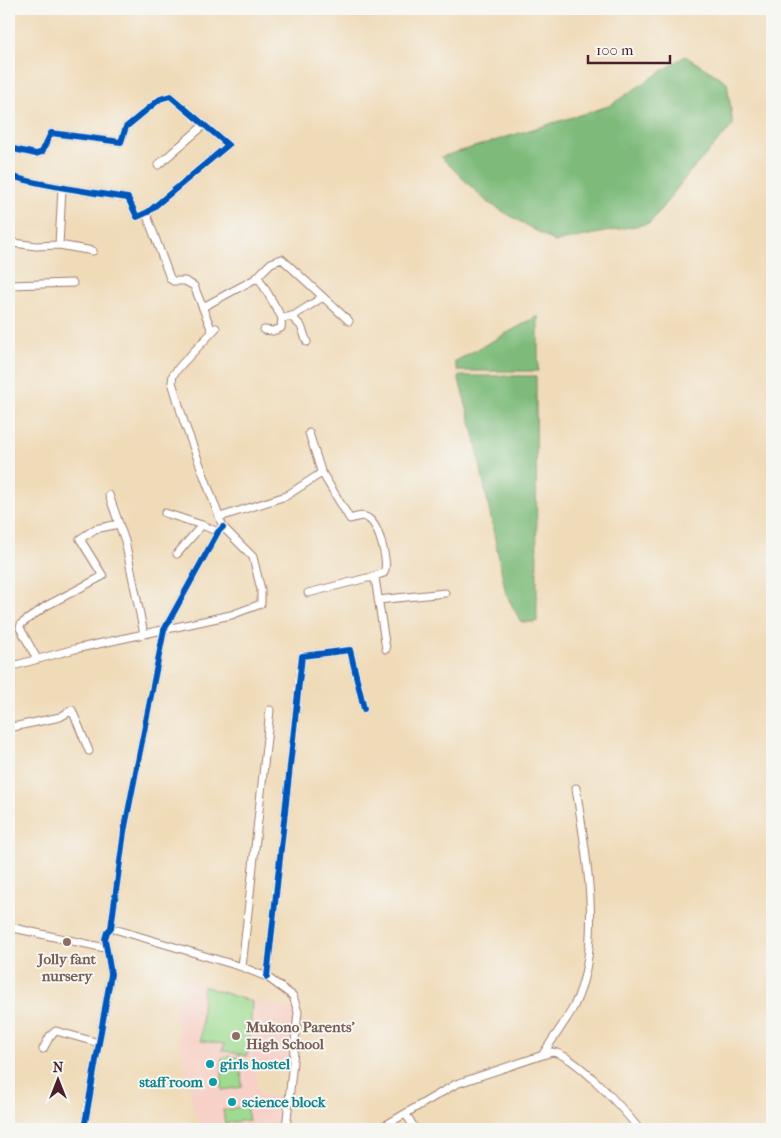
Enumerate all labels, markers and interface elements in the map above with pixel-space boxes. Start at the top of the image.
scale bar [588,32,671,64]
text: 100 m [596,41,634,59]
marker: Jolly fant nursery [61,936,73,948]
place label: Jolly fant nursery [36,950,97,985]
place label: Mukono Parents' High School [245,1018,356,1053]
marker: Mukono Parents' High School [230,1030,242,1042]
place label: girls hostel [220,1055,291,1073]
north arrow [32,1056,82,1106]
marker: girls hostel [204,1058,216,1070]
text: N [53,1059,64,1076]
place label: staff room [139,1073,204,1091]
marker: staff room [207,1076,219,1088]
place label: science block [242,1093,327,1111]
marker: science block [226,1096,238,1108]

